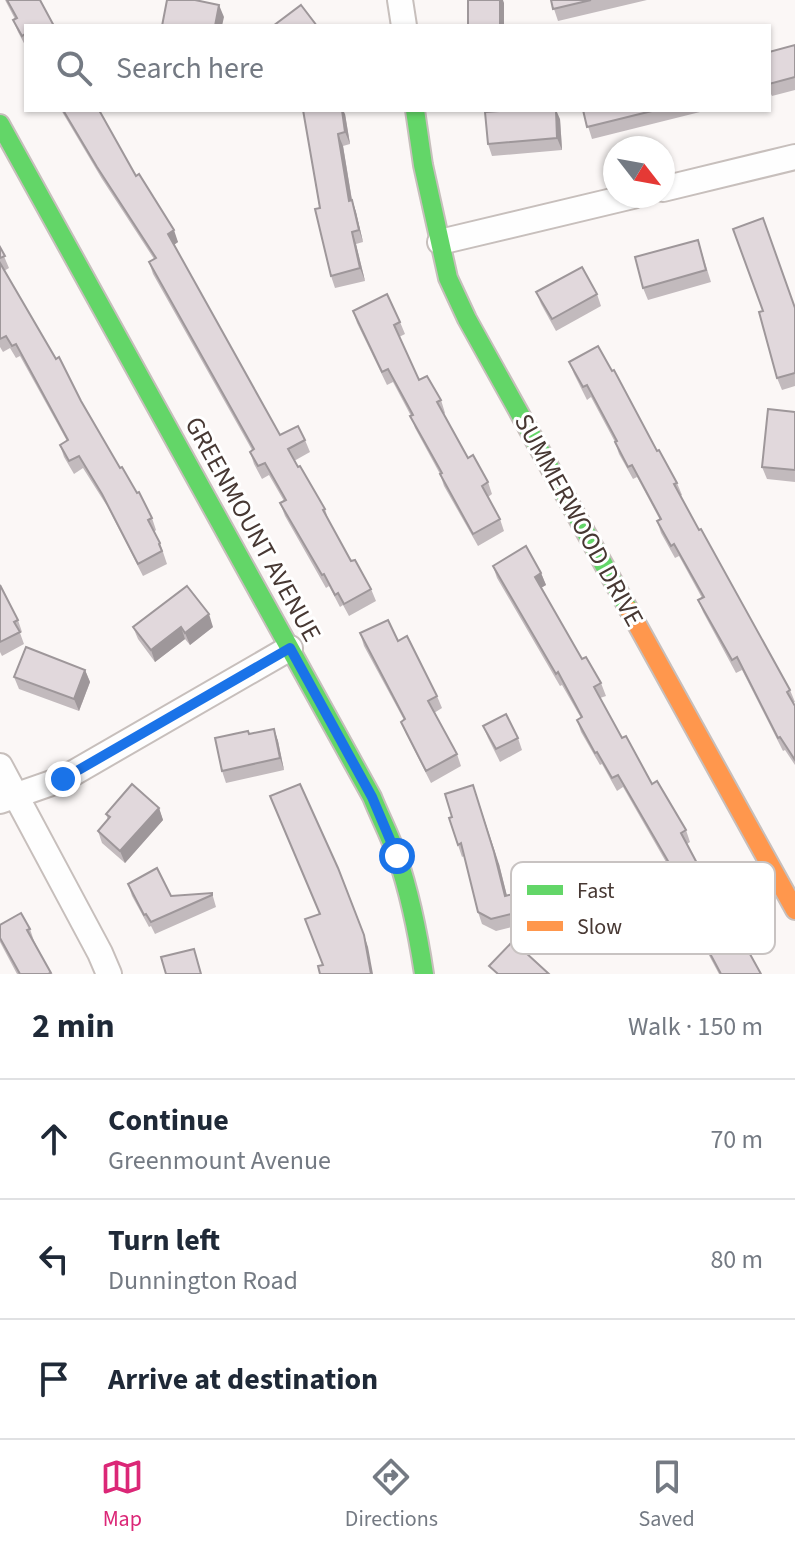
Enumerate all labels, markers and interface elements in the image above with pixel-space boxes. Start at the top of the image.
search box [24,24,771,112]
icon: search [52,46,96,90]
text: Search here [116,47,264,90]
north arrow [603,136,675,208]
street label: SUMMERWOOD DRIVE [505,407,653,633]
street label: GREENMOUNT AVENUE [176,410,330,648]
route end [45,761,81,797]
route start [379,838,415,874]
legend [511,862,775,954]
text: Fast [577,875,615,907]
text: Slow [577,911,622,943]
text: 2 min [32,1002,115,1051]
text: Walk · 150 m [628,1008,763,1045]
text: Continue [108,1099,229,1142]
icon: ahead [32,1117,76,1161]
text: 70 m [710,1121,763,1158]
text: Greenmount Avenue [108,1142,331,1179]
text: Turn left [108,1219,220,1262]
icon: left [32,1237,76,1281]
text: 80 m [710,1241,763,1278]
text: Dunnington Road [108,1262,298,1299]
icon: arrive [32,1357,76,1401]
text: Arrive at destination [108,1358,378,1401]
tab: Map [100,1455,144,1535]
tab: Directions [345,1455,438,1535]
tab: Saved [639,1455,695,1535]

